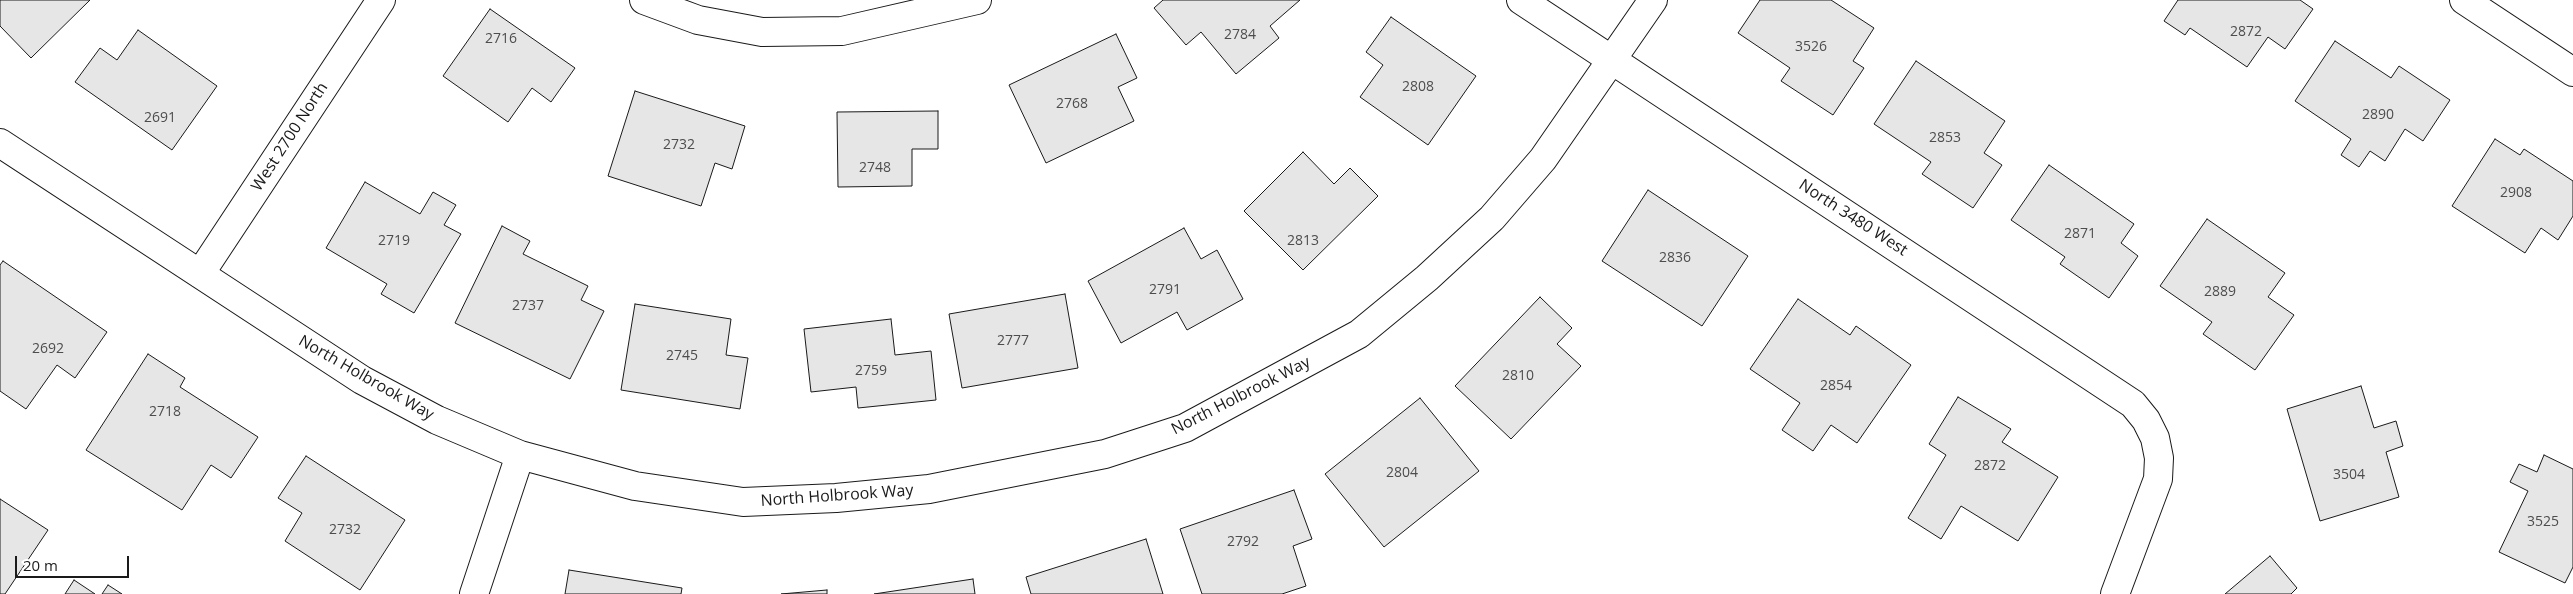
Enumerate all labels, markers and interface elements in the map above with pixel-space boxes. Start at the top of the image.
house number: 2872 [2230,24,2262,40]
house number: 2784 [1224,27,1256,43]
house number: 2716 [485,31,517,47]
house number: 3526 [1795,39,1827,55]
street label: West 2700 North [248,79,332,195]
house number: 2808 [1402,79,1434,95]
house number: 2768 [1056,96,1088,112]
house number: 2890 [2362,107,2394,123]
house number: 2691 [144,110,176,126]
house number: 2853 [1929,130,1961,146]
house number: 2732 [663,137,695,153]
house number: 2748 [859,160,891,176]
street label: North 3480 West [1795,176,1911,260]
house number: 2908 [2500,185,2532,201]
house number: 2871 [2064,226,2096,242]
house number: 2719 [378,233,410,249]
house number: 2813 [1287,233,1319,249]
house number: 2836 [1659,250,1691,266]
house number: 2791 [1149,282,1181,298]
house number: 2889 [2204,284,2236,300]
house number: 2737 [512,298,544,314]
street label: North Holbrook Way [295,331,437,425]
house number: 2777 [997,333,1029,349]
house number: 2692 [32,341,64,357]
house number: 2745 [666,348,698,364]
street label: North Holbrook Way [1168,353,1314,439]
house number: 2759 [855,363,887,379]
house number: 2810 [1502,368,1534,384]
house number: 2854 [1820,378,1852,394]
house number: 2718 [149,404,181,420]
house number: 2872 [1974,458,2006,474]
house number: 2804 [1386,465,1418,481]
house number: 3504 [2333,467,2365,483]
street label: North Holbrook Way [760,481,914,511]
house number: 3525 [2527,514,2559,530]
house number: 2732 [329,522,361,538]
house number: 2792 [1227,534,1259,550]
scale bar [18,546,131,578]
text: 20 m [23,555,58,575]

